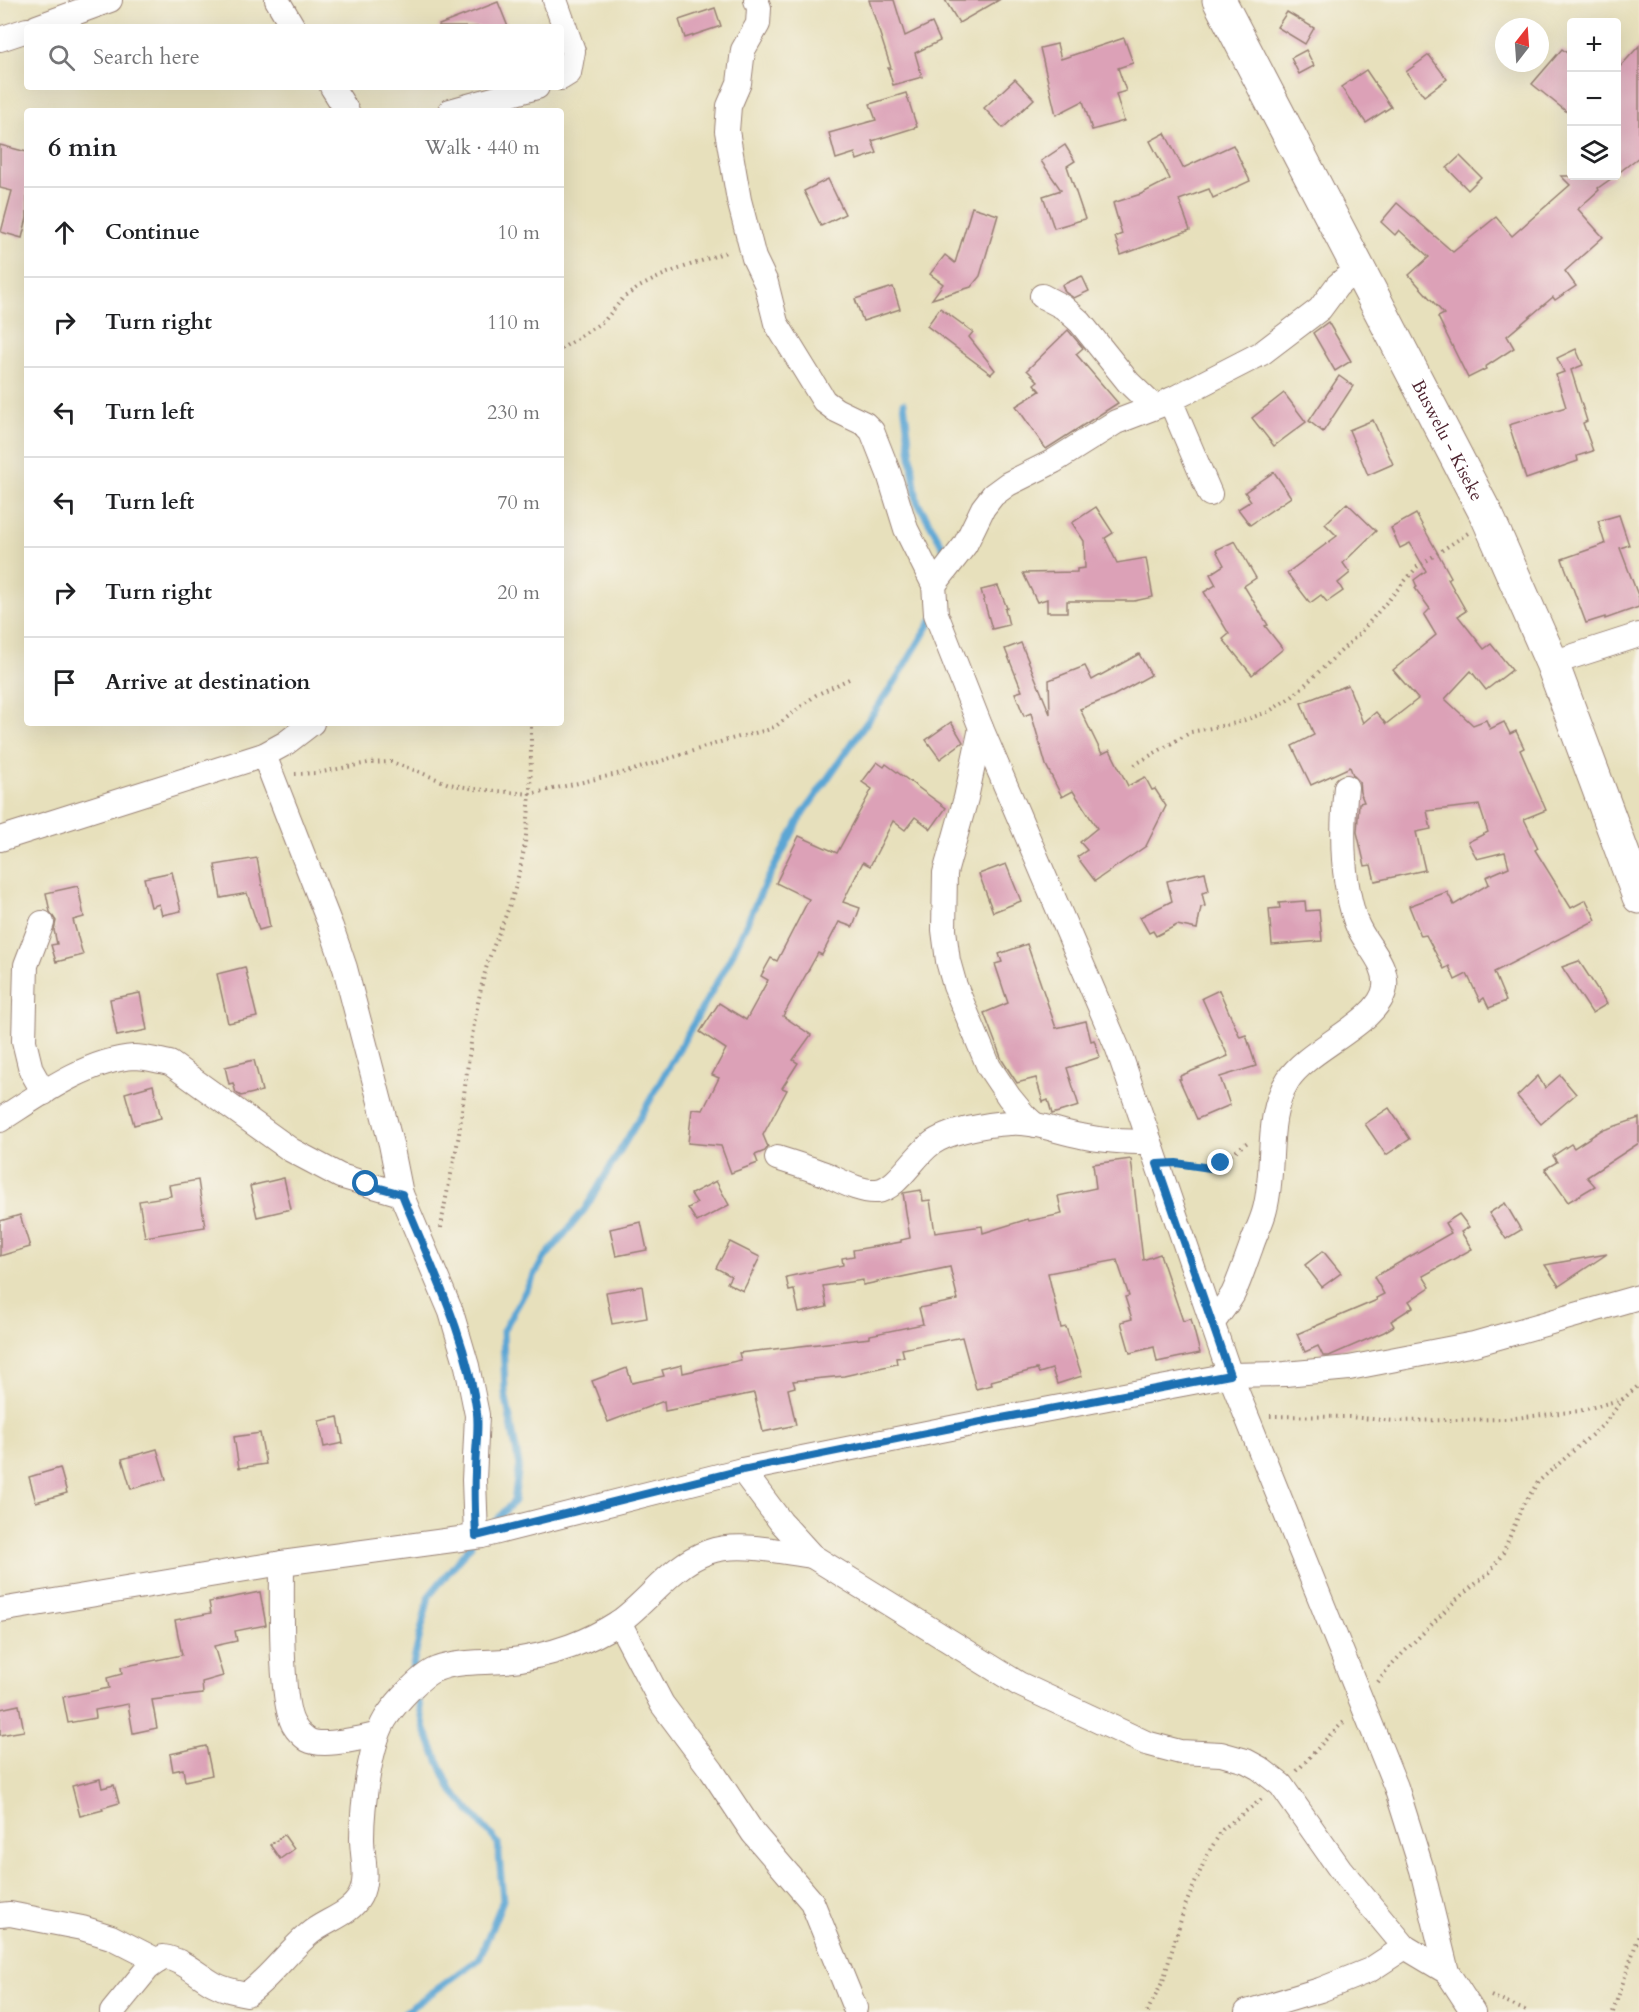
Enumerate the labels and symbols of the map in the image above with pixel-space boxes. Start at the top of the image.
north arrow [1495,18,1549,72]
street label: Buswelu - Kiseke [1405,375,1489,505]
route end [1207,1149,1233,1175]
route start [352,1170,378,1196]

